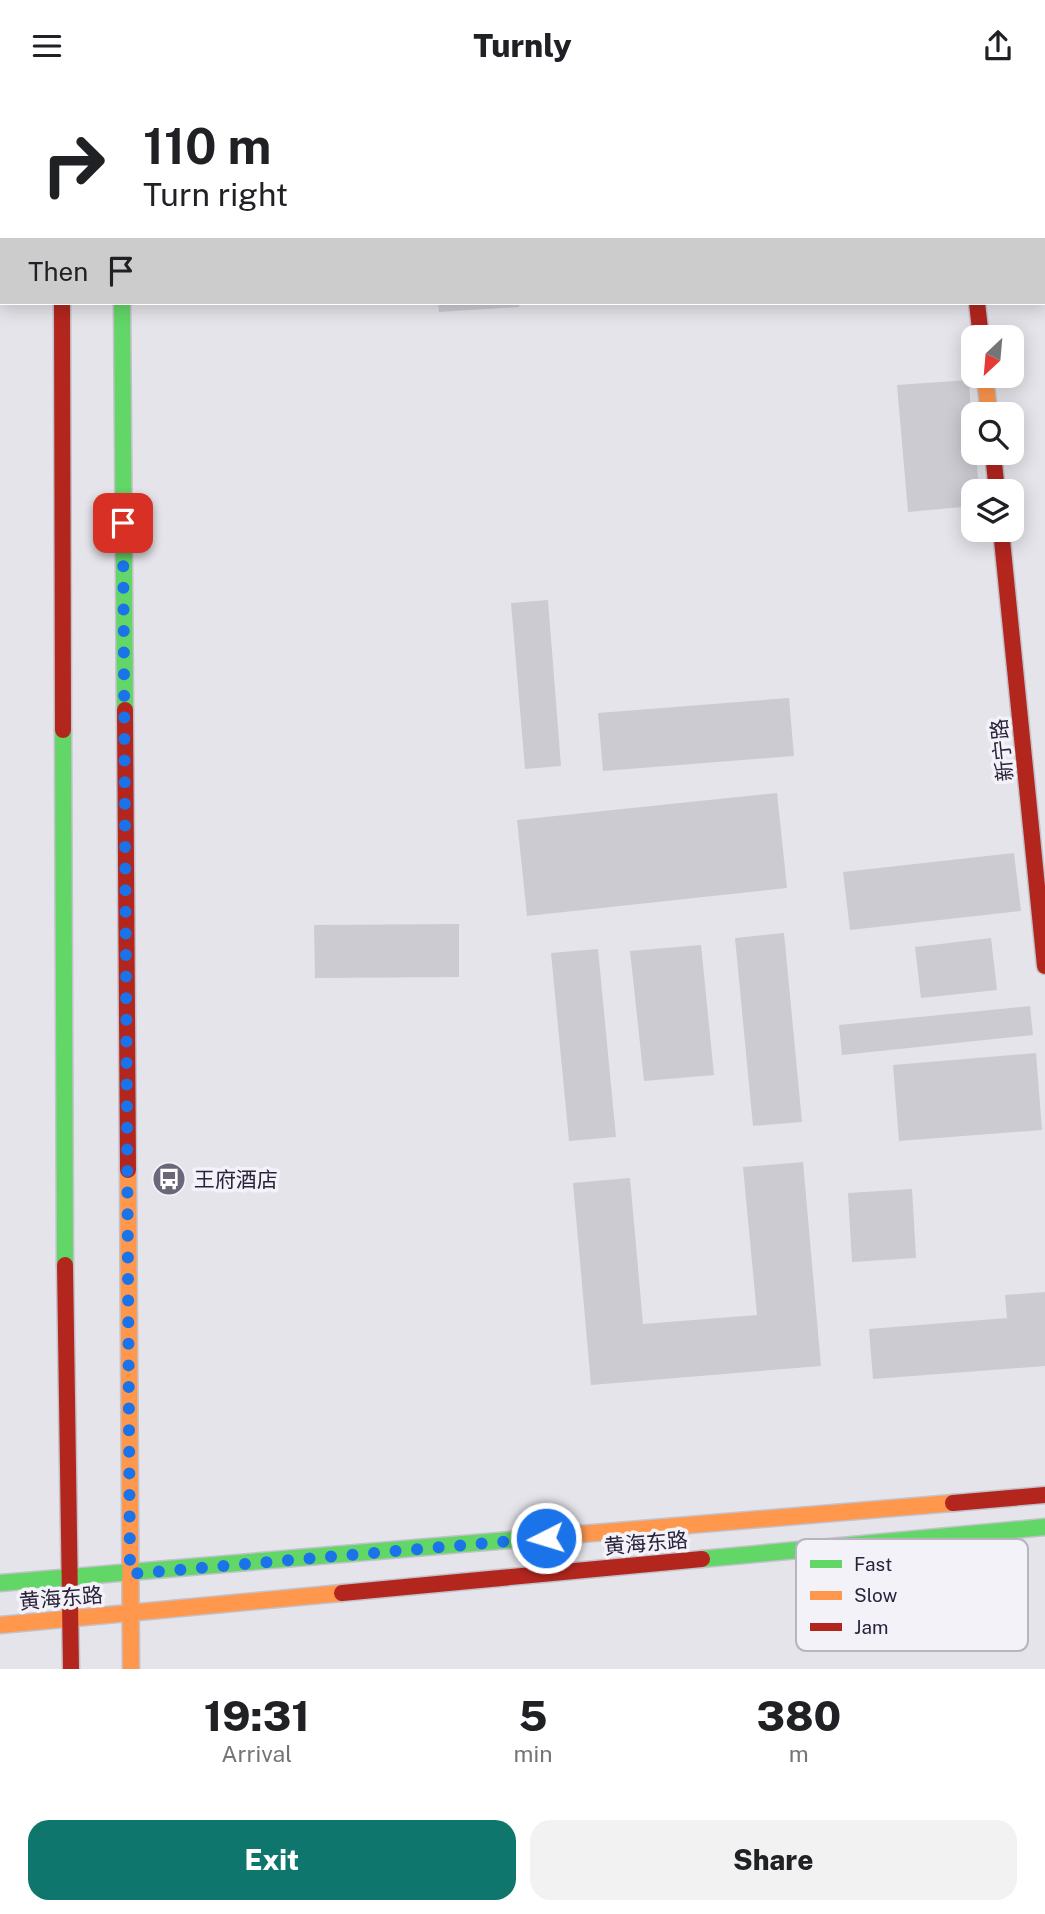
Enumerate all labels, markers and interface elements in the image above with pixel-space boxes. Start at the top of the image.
icon: menu [28,27,66,65]
text: Turnly [473,27,572,64]
icon: share [979,27,1017,65]
text: 110 m [143,117,271,175]
icon: right [28,119,119,210]
text: Turn right [143,176,288,213]
icon: arrive [102,252,140,290]
text: Then [28,256,88,287]
north arrow [961,325,1024,389]
map controls [961,325,1024,542]
button: search [961,402,1024,465]
button: layers [961,479,1024,542]
pin [93,493,153,553]
icon: arrive [104,504,142,542]
street label: 新宁路 [986,717,1018,783]
bus stop icon: 王府酒店 [150,1160,188,1198]
place label: 王府酒店 [194,1167,278,1192]
position arrow [509,1501,583,1575]
street label: 黄海东路 [603,1527,689,1559]
legend [796,1539,1028,1651]
text: Fast [854,1553,892,1575]
street label: 黄海东路 [18,1582,104,1614]
text: Slow [854,1584,898,1606]
text: Jam [854,1616,888,1638]
text: 19:31 [204,1691,310,1740]
text: 5 [519,1691,548,1740]
text: 380 [756,1691,841,1740]
text: Arrival [221,1740,292,1767]
text: min [514,1740,553,1767]
text: m [789,1740,809,1767]
button: Exit [28,1820,516,1900]
button: Share [530,1820,1017,1900]

